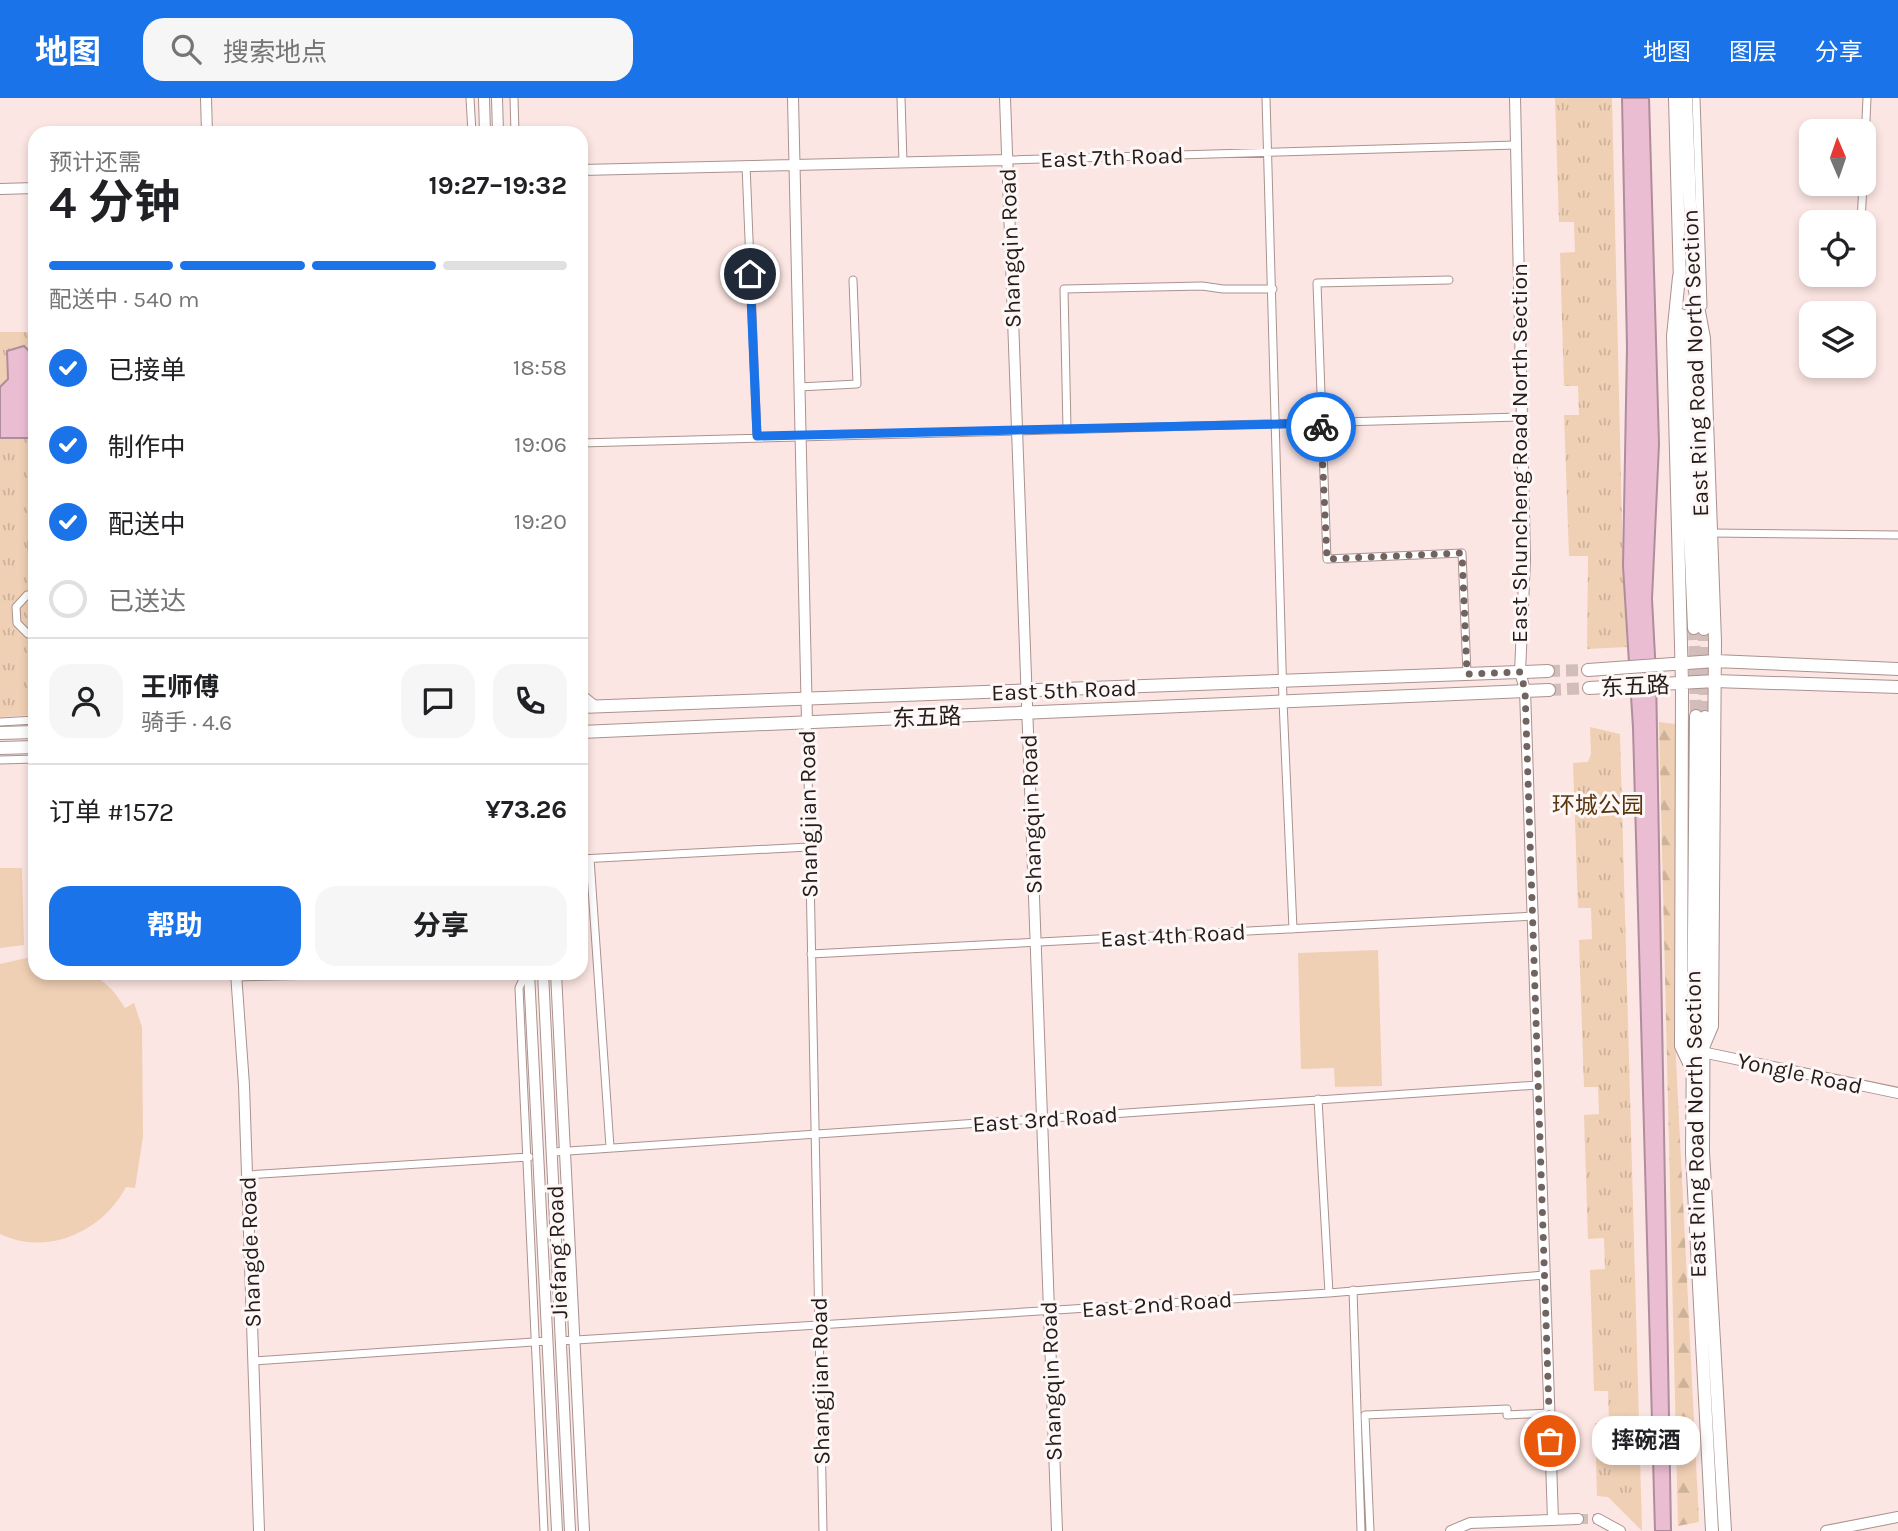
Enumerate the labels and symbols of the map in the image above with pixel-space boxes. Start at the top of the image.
north arrow [1799,119,1876,196]
street label: East 7th Road [1040,142,1184,173]
street label: Shangqin Road [994,168,1027,328]
street label: East Ring Road North Section [1677,209,1714,517]
pin [720,244,780,304]
street label: East Shuncheng Road North Section [1506,263,1533,643]
courier [1286,392,1356,462]
street label: 东五路 [1600,671,1670,702]
street label: East 5th Road [991,674,1137,707]
street label: 东五路 [892,703,962,732]
street label: Shangjian Road [794,730,823,898]
street label: Shangqin Road [1015,734,1048,894]
park label: 环城公园 [1552,792,1644,819]
street label: East 4th Road [1100,918,1246,953]
street label: East Ring Road North Section [1679,970,1712,1278]
street label: Yongle Road [1735,1047,1865,1100]
street label: East 3rd Road [971,1101,1119,1138]
street label: Shangde Road [234,1176,267,1328]
street label: Jiefang Road [542,1185,573,1319]
street label: East 2nd Road [1081,1286,1233,1323]
street label: Shangjian Road [806,1297,835,1465]
street label: Shangqin Road [1035,1301,1068,1461]
pin [1520,1411,1580,1471]
callout: 摔碗酒 [1592,1416,1700,1466]

